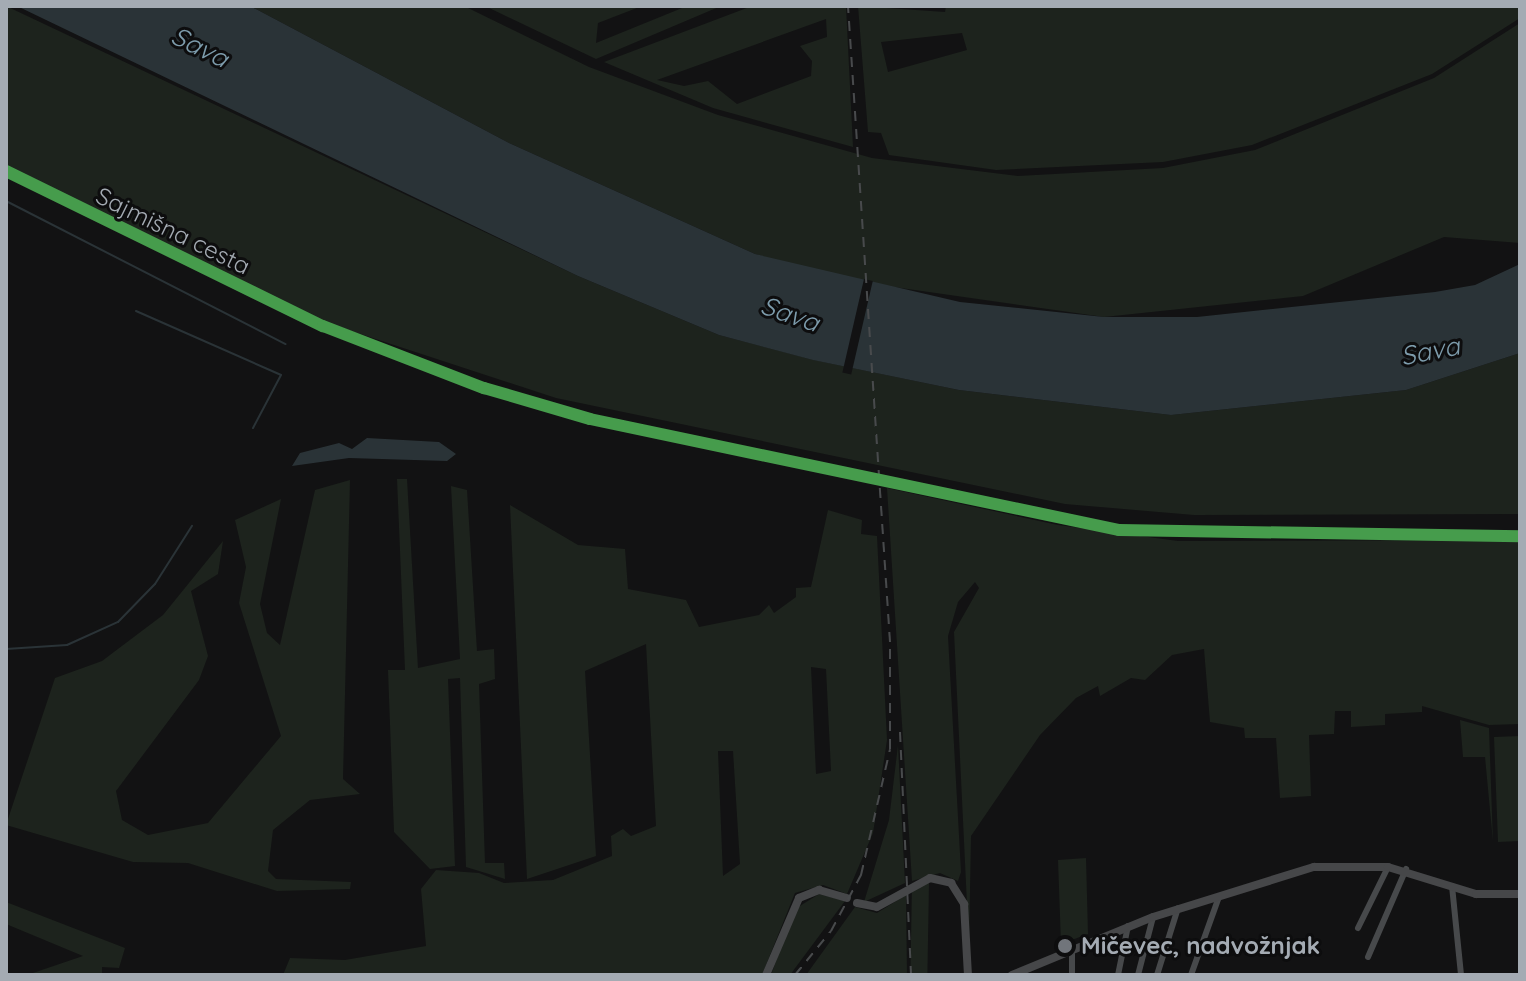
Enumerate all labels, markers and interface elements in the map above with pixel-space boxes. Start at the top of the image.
water label: Sava [166,20,234,74]
street label: Sajmišna cesta [91,181,255,281]
water label: Sava [757,290,823,338]
water label: Sava [1398,330,1462,372]
place label: Mičevec, nadvožnjak [1081,932,1320,960]
marker: Mičevec, nadvožnjak [1056,937,1074,955]

